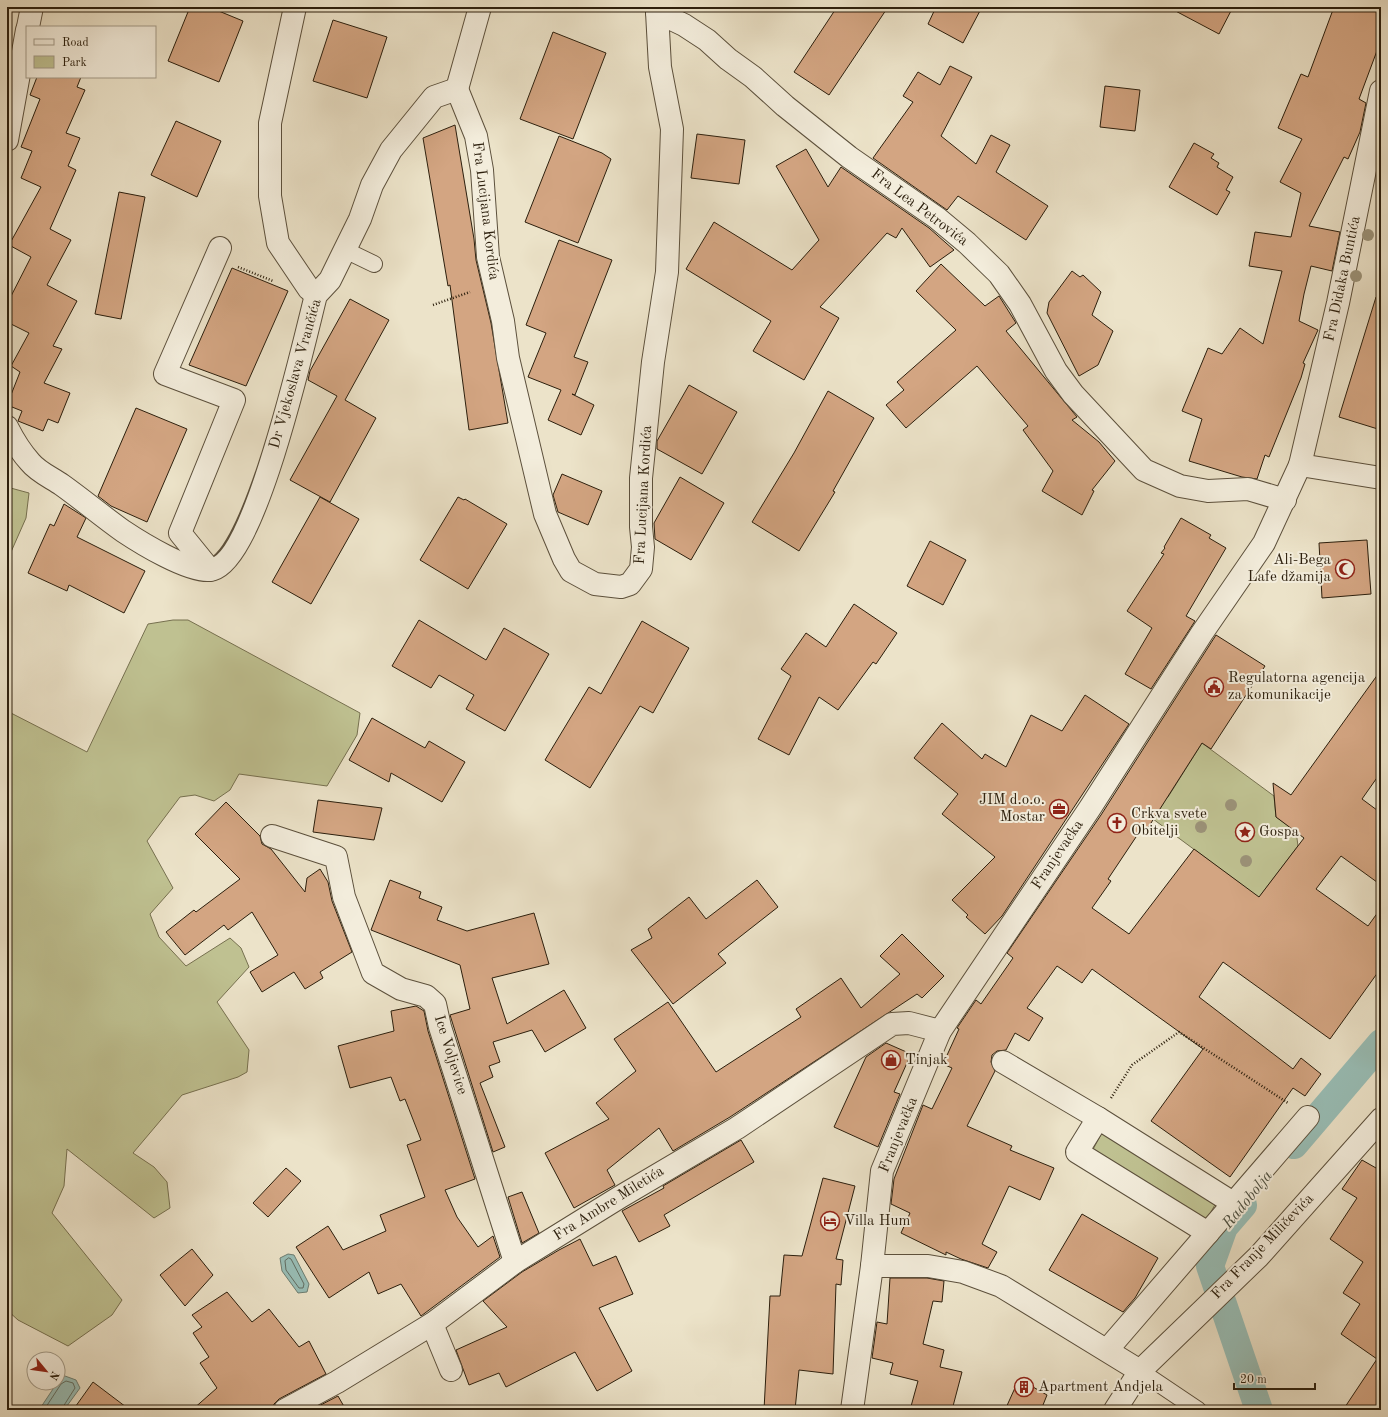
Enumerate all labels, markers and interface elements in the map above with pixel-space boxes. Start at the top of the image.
legend [26,26,156,78]
text: Road [62,37,89,49]
text: Park [62,57,87,69]
street label: Fra Lucijana Kordića [469,141,501,282]
street label: Fra Lea Petrovića [868,167,971,250]
street label: Fra Didaka Buntića [1322,214,1364,343]
street label: Dr Vjekoslava Vrančića [267,297,325,451]
street label: Fra Lucijana Kordića [633,425,655,565]
place label: Ali-Bega Lafe džamija [1247,553,1332,585]
mosque icon: Ali-Bega Lafe džamija [1334,558,1356,580]
place label: Regulatorna agencija za komunikacije [1228,671,1366,703]
public building icon: Regulatorna agencija za komunikacije [1203,676,1225,698]
place label: JIM d.o.o. Mostar [979,793,1045,825]
office icon: JIM d.o.o. Mostar [1048,798,1070,820]
place label: Crkva svete Obitelji [1131,807,1207,839]
church icon: Crkva svete Obitelji [1106,812,1128,834]
street label: Franjevačka [1029,817,1087,892]
place icon: Gospa [1234,821,1256,843]
place label: Gospa [1259,825,1300,840]
street label: Ice Voljevice [431,1013,469,1097]
shop icon: Tinjak [880,1049,902,1071]
place label: Tinjak [905,1053,948,1068]
street label: Franjevačka [877,1095,921,1175]
street label: Fra Ambre Miletića [551,1164,667,1244]
water label: Radobolja [1219,1168,1276,1233]
street label: Fra Franje Miličevića [1209,1191,1317,1302]
hotel icon: Villa Hum [819,1210,841,1232]
place label: Villa Hum [844,1214,911,1229]
north arrow [26,1351,66,1391]
scale bar [1234,1365,1315,1391]
text: N [46,1369,60,1382]
text: 20 m [1240,1374,1267,1386]
building icon: Apartment Andjela [1013,1376,1035,1398]
place label: Apartment Andjela [1038,1380,1164,1395]

